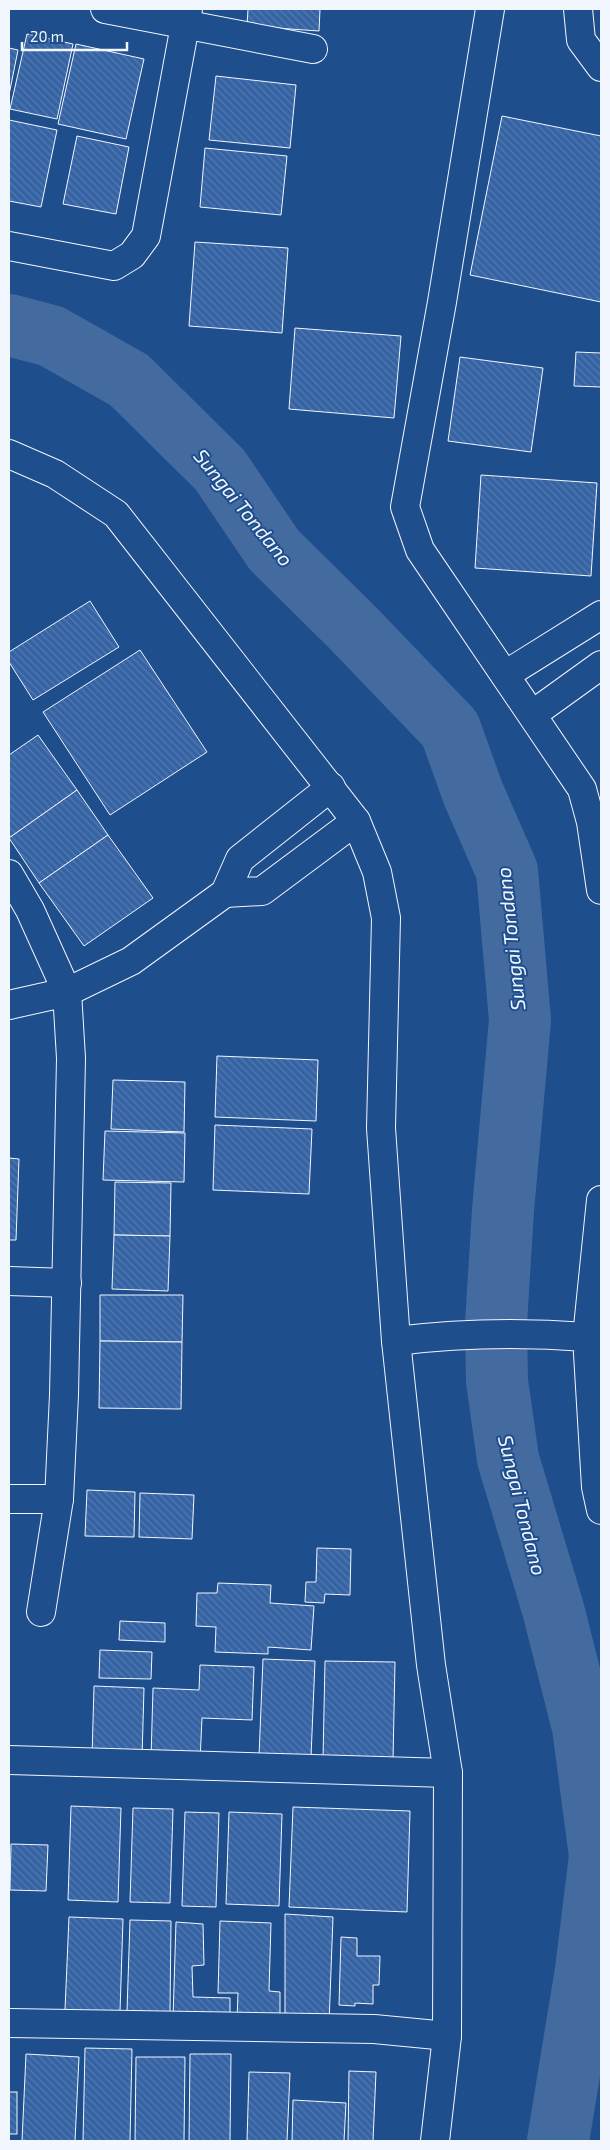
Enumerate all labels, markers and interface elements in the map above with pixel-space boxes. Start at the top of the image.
scale bar [22,20,128,52]
text: 20 m [30,27,64,45]
water label: Sungai Tondano [189,444,299,570]
water label: Sungai Tondano [491,866,529,1012]
water label: Sungai Tondano [494,1432,552,1578]

